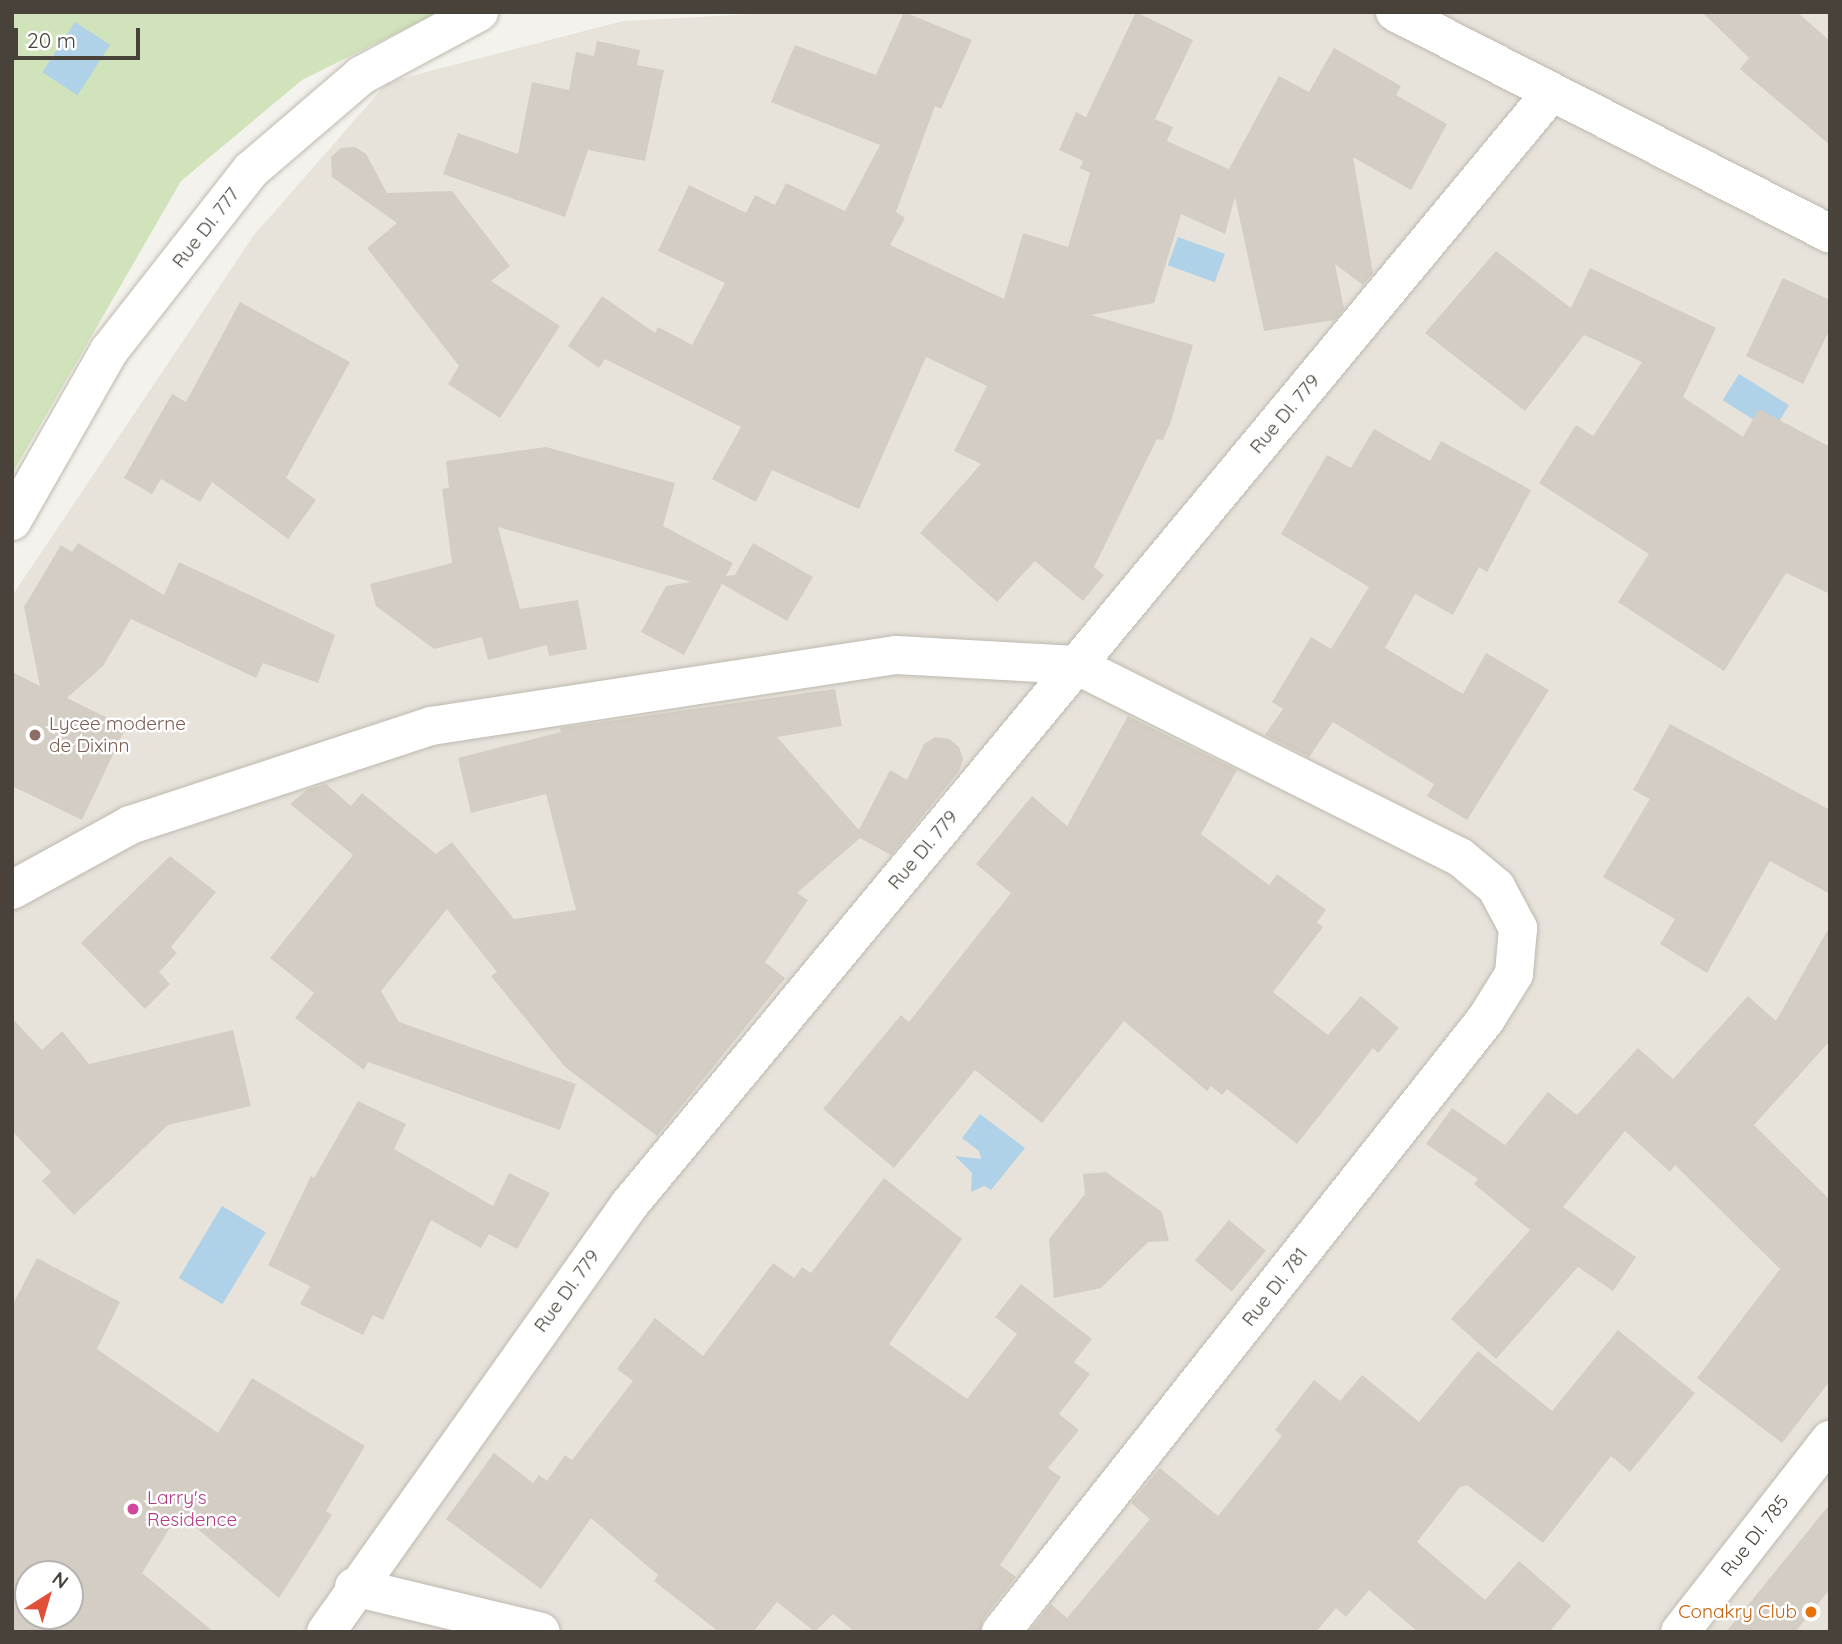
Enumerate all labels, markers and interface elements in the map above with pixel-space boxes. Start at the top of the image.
scale bar [18,14,144,58]
text: 20 m [27,27,76,53]
street label: Rue DI. 777 [168,183,244,273]
street label: Rue DI. 779 [1245,370,1325,458]
place label: Lycee moderne de Dixinn [49,713,186,757]
marker: Lycee moderne de Dixinn [27,727,43,743]
street label: Rue DI. 779 [883,806,963,894]
street label: Rue DI. 781 [1237,1243,1313,1331]
street label: Rue DI. 779 [529,1245,605,1337]
place label: Larry's Residence [147,1487,237,1531]
street label: Rue DI. 785 [1716,1491,1794,1581]
marker: Larry's Residence [125,1501,141,1517]
north arrow [14,1560,84,1630]
text: N [48,1566,73,1594]
place label: Conakry Club [1678,1601,1797,1623]
marker: Conakry Club [1803,1604,1819,1620]

